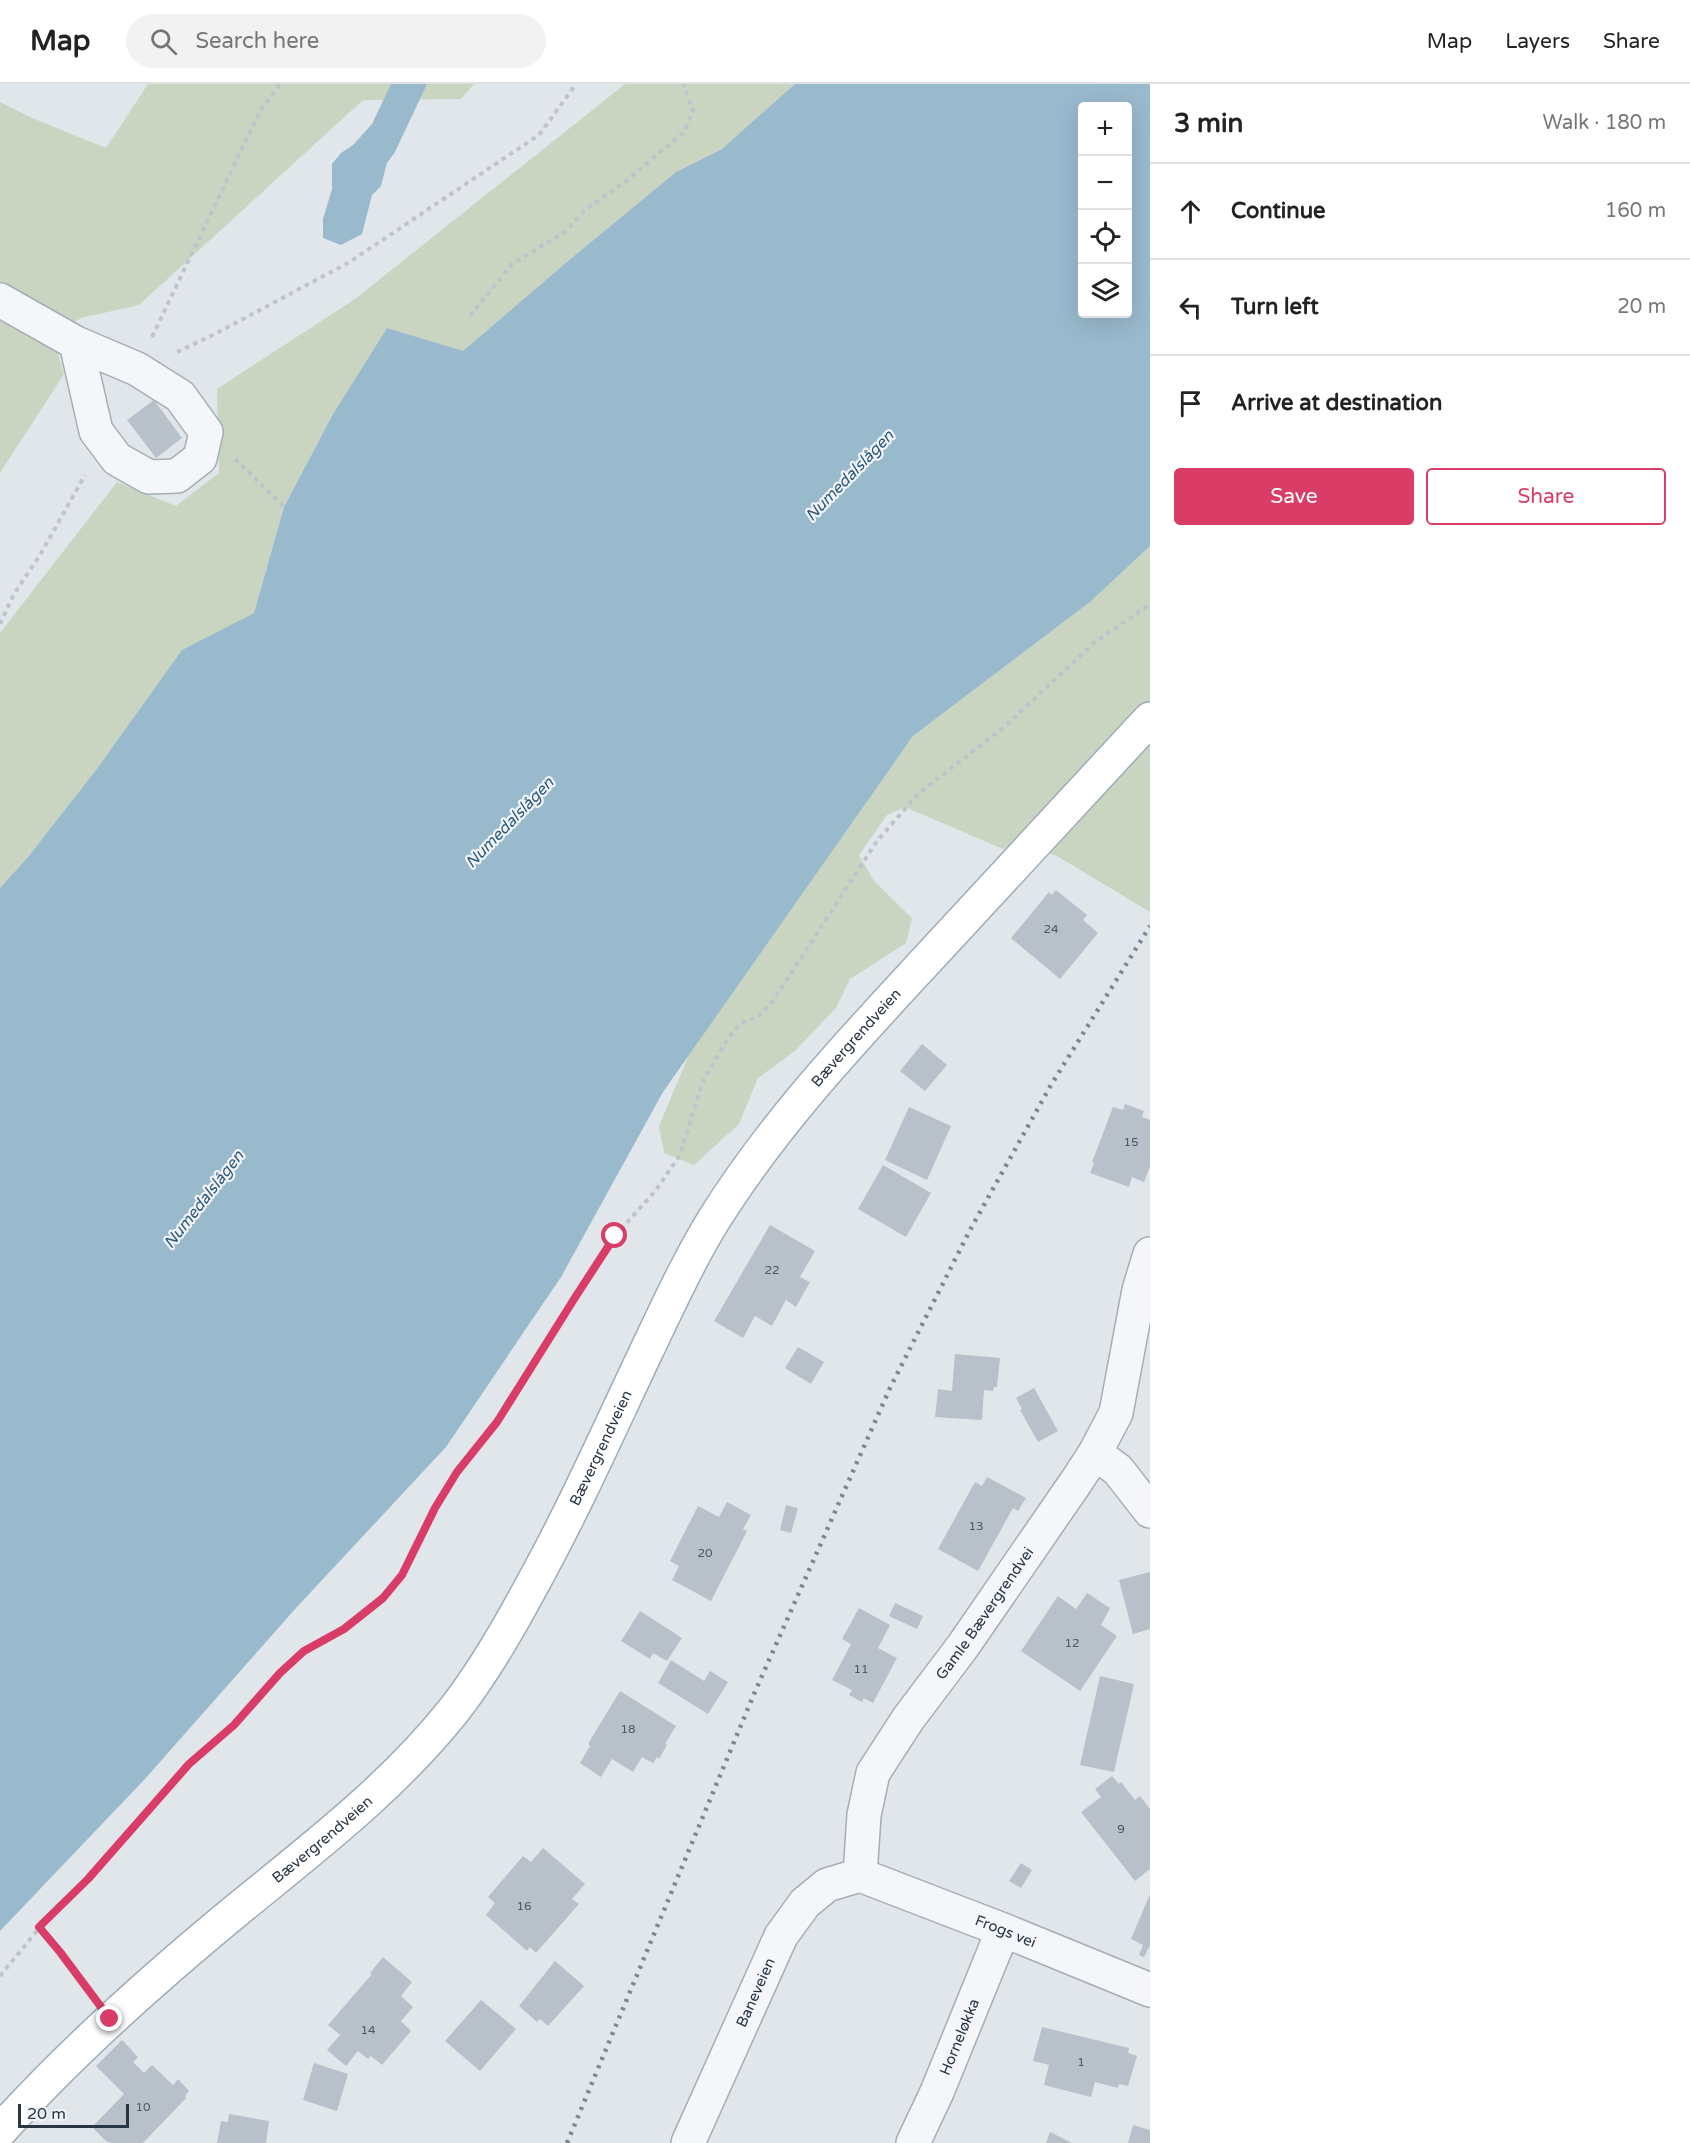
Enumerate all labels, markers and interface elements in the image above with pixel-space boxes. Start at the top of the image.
search box [126,14,546,68]
text: Map [30,24,90,58]
icon: search [147,25,180,58]
text: Search here [195,28,319,54]
text: Map [1427,29,1472,54]
text: Layers [1505,29,1570,54]
text: Share [1603,29,1660,54]
map controls [1078,102,1132,318]
button: + [1078,102,1132,156]
text: 3 min [1174,108,1243,139]
text: Walk · 180 m [1543,111,1666,135]
button: − [1078,156,1132,210]
icon: ahead [1174,195,1207,228]
text: Continue [1231,198,1326,224]
text: 160 m [1605,199,1666,223]
button: locate [1078,210,1132,264]
button: layers [1078,264,1132,318]
icon: left [1174,291,1207,324]
text: Turn left [1231,294,1319,320]
text: 20 m [1617,295,1666,319]
icon: arrive [1174,387,1207,420]
text: Arrive at destination [1231,390,1442,416]
water label: Numedalslågen [801,425,899,525]
button: Save [1174,468,1414,525]
button: Share [1426,468,1666,525]
water label: Numedalslågen [461,772,559,872]
house number: 24 [1043,922,1059,936]
street label: Bævergrendveien [807,985,905,1091]
house number: 15 [1123,1135,1139,1149]
water label: Numedalslågen [159,1146,249,1253]
route start [601,1222,627,1248]
house number: 22 [764,1263,780,1277]
street label: Bævergrendveien [566,1387,636,1509]
house number: 13 [968,1519,984,1533]
street label: Gamle Bævergrendvei [932,1544,1037,1683]
house number: 20 [697,1546,713,1560]
house number: 12 [1064,1636,1080,1650]
house number: 11 [853,1662,869,1676]
house number: 18 [620,1722,636,1736]
street label: Bævergrendveien [268,1792,376,1887]
house number: 9 [1117,1822,1125,1836]
house number: 16 [516,1899,532,1913]
street label: Frogs vei [972,1911,1039,1951]
street label: Baneveien [732,1955,779,2030]
street label: Horneløkka [936,1996,983,2078]
route end [96,2005,122,2031]
house number: 14 [360,2023,376,2037]
house number: 1 [1077,2055,1085,2069]
house number: 10 [135,2100,151,2114]
scale bar [18,2101,129,2128]
text: 20 m [27,2104,66,2124]

